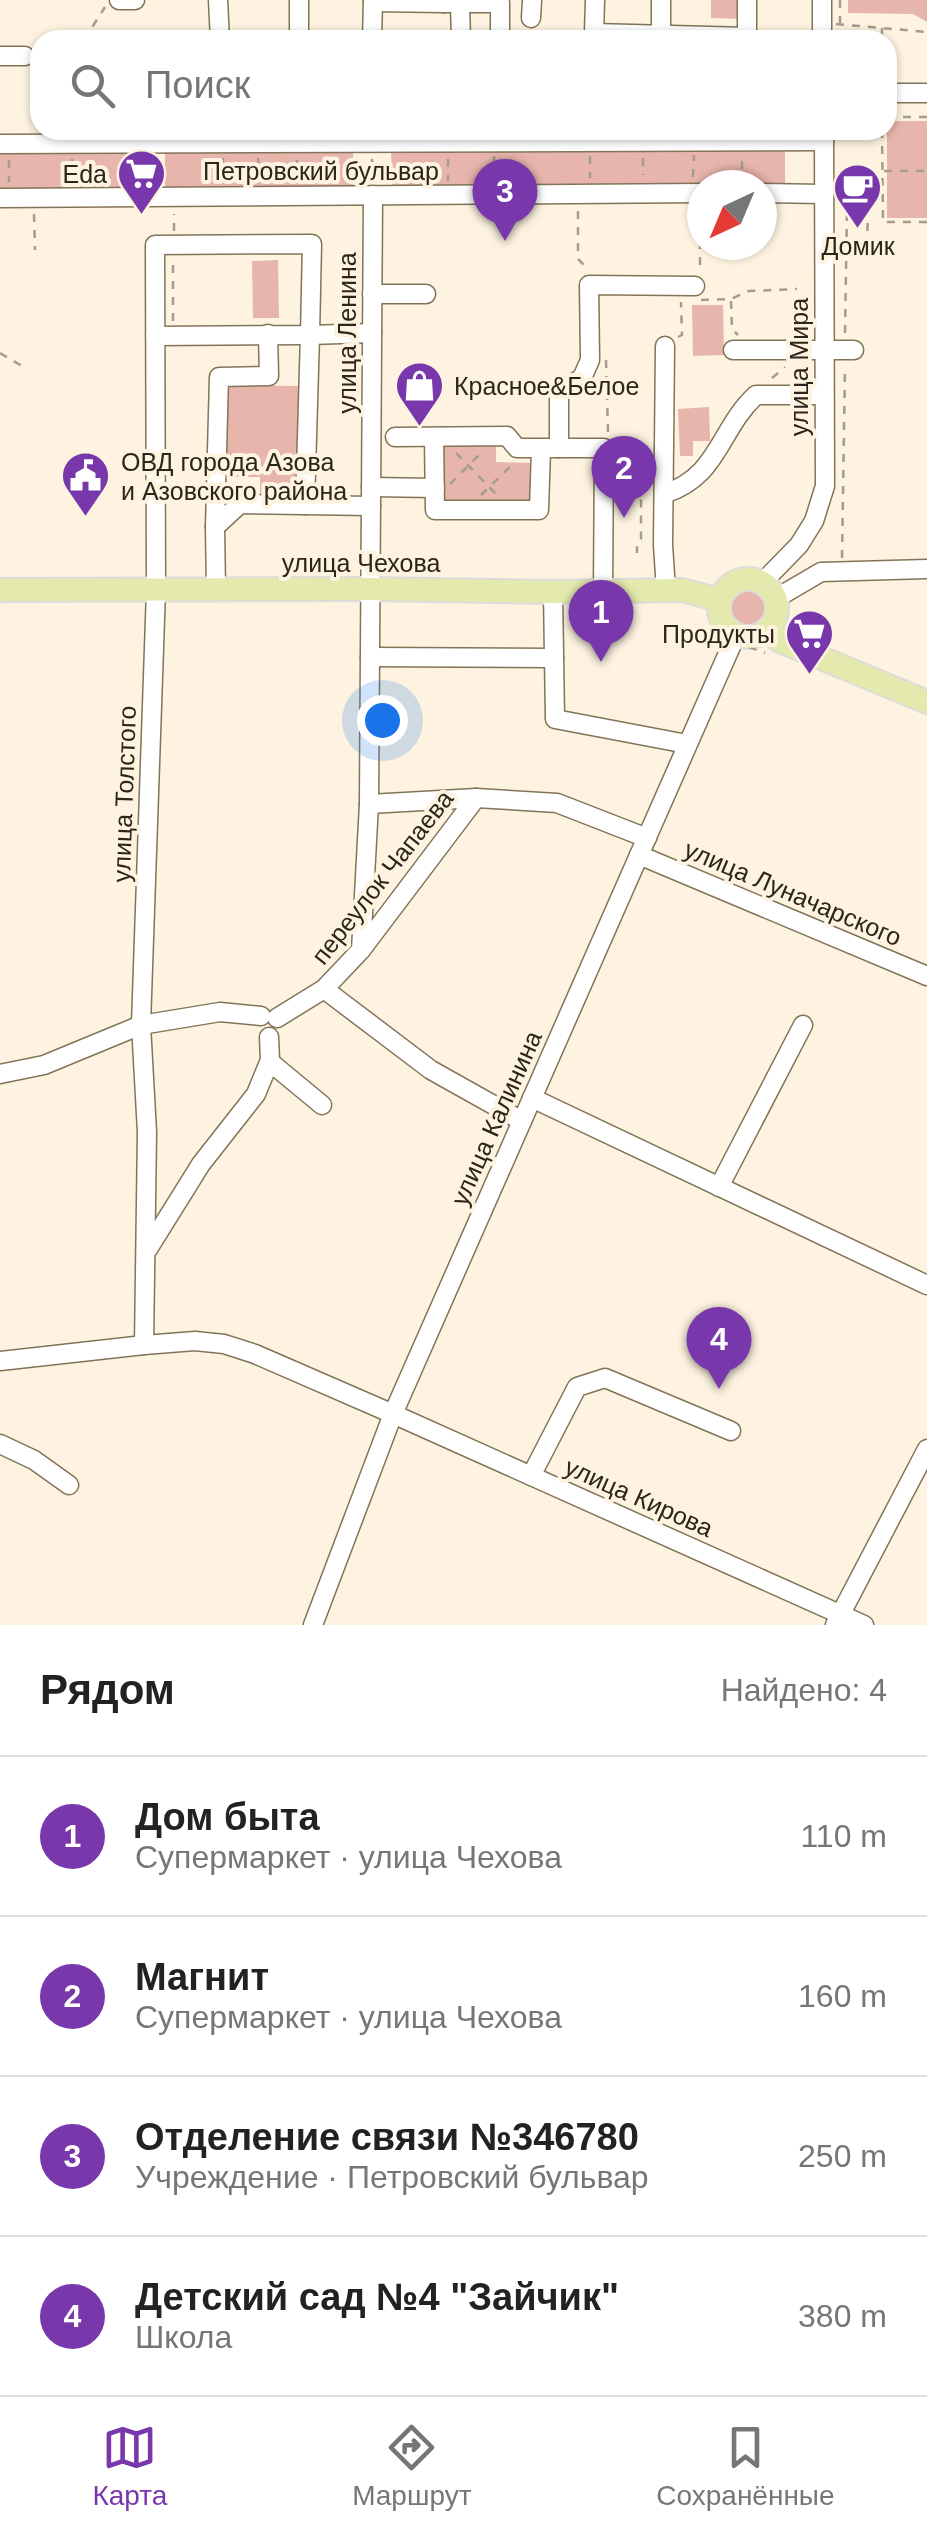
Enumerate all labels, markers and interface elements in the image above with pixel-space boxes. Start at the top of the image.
search box [30,30,897,140]
icon: search [65,58,120,113]
text: Поиск [145,64,250,106]
supermarket icon: Eda [116,148,168,216]
street label: Петровский бульвар [203,157,439,185]
pin: 3 [472,158,538,241]
place label: Eda [63,160,107,188]
cafe icon: Домик [832,162,884,230]
north arrow [687,170,777,260]
place label: Домик [821,232,896,260]
street label: улица Ленина [333,252,361,414]
street label: улица Мира [785,298,813,436]
shop icon: Красное&Белое [393,360,445,428]
place label: Красное&Белое [454,372,639,400]
pin: 2 [592,436,656,518]
place label: ОВД города Азова и Азовского района [121,448,347,505]
public building icon: ОВД города Азова и Азовского района [60,450,112,518]
street label: улица Чехова [282,549,440,577]
pin: 1 [568,580,634,662]
supermarket icon: Продукты [784,608,836,676]
place label: Продукты [662,620,775,648]
your location [357,695,408,746]
street label: улица Толстого [107,705,141,883]
street label: переулок Чапаева [306,785,458,969]
street label: улица Луначарского [680,835,906,951]
street label: улица Калинина [445,1026,547,1210]
pin: 4 [686,1306,752,1389]
street label: улица Кирова [561,1452,717,1542]
text: Рядом [40,1666,175,1713]
text: Найдено: 4 [721,1672,887,1708]
text: Дом быта [135,1796,320,1838]
text: 1 [64,1818,81,1854]
text: 110 m [800,1818,887,1854]
text: Супермаркет · улица Чехова [135,1839,562,1875]
text: Магнит [135,1956,269,1998]
text: 2 [64,1978,81,2014]
text: 160 m [798,1978,887,2014]
text: Супермаркет · улица Чехова [135,1999,562,2035]
text: Отделение связи №346780 [135,2116,639,2158]
text: 3 [64,2138,81,2174]
text: 250 m [798,2138,887,2174]
text: Учреждение · Петровский бульвар [135,2159,649,2195]
text: Детский сад №4 "Зайчик" [135,2276,619,2318]
text: 4 [64,2298,81,2334]
text: 380 m [798,2298,887,2334]
text: Школа [135,2319,232,2355]
tab: Карта [92,2420,167,2512]
tab: Маршрут [352,2420,471,2512]
tab: Сохранённые [656,2420,835,2512]

